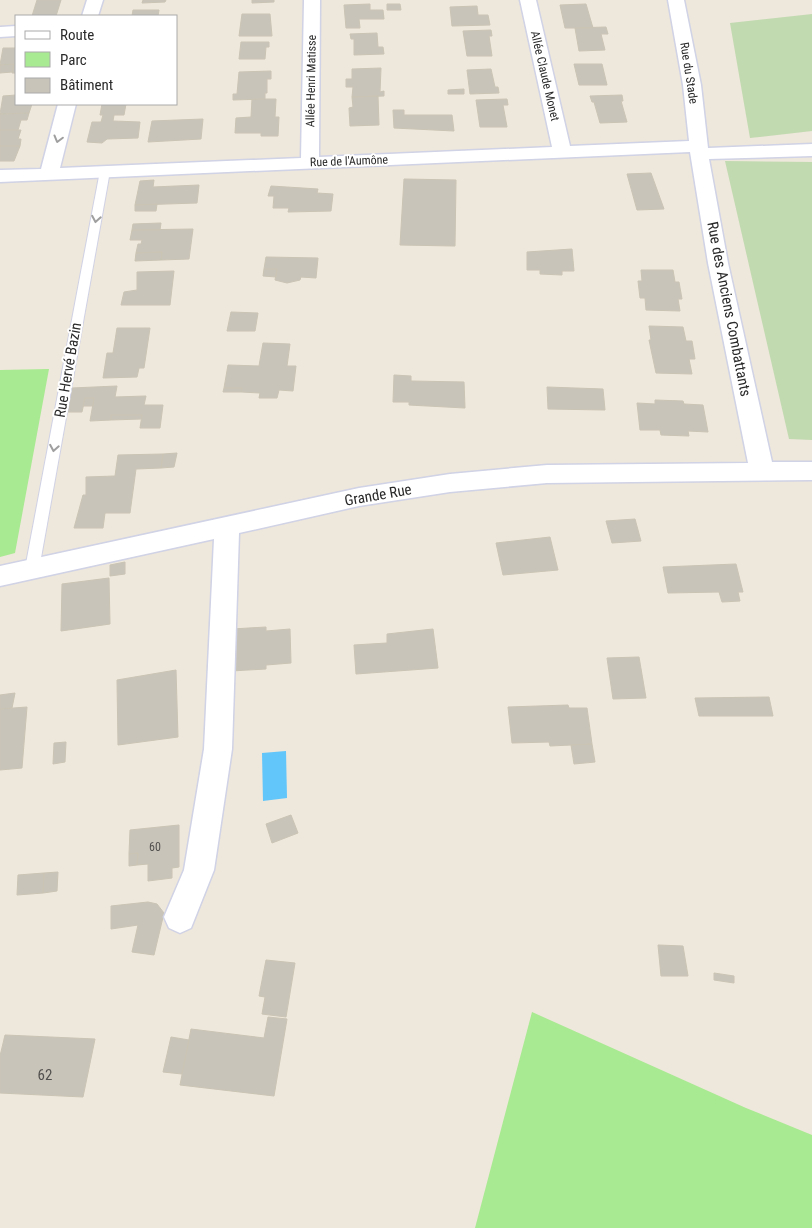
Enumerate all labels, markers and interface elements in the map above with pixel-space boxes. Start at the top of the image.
legend [15,15,178,105]
text: Route [60,26,94,44]
street label: Allée Claude Monet [528,30,562,123]
street label: Allée Henri Matisse [303,34,319,127]
street label: Rue du Stade [677,41,701,105]
text: Parc [60,51,87,69]
text: Bâtiment [60,76,113,94]
one-way arrow [53,134,64,143]
street label: Rue de l'Aumône [310,153,389,169]
one-way arrow [92,215,102,224]
street label: Rue des Anciens Combattants [703,220,755,398]
street label: Rue Hervé Bazin [51,321,85,419]
one-way arrow [50,444,60,452]
street label: Grande Rue [343,480,413,510]
house number: 60 [149,840,161,854]
house number: 62 [38,1066,52,1084]

